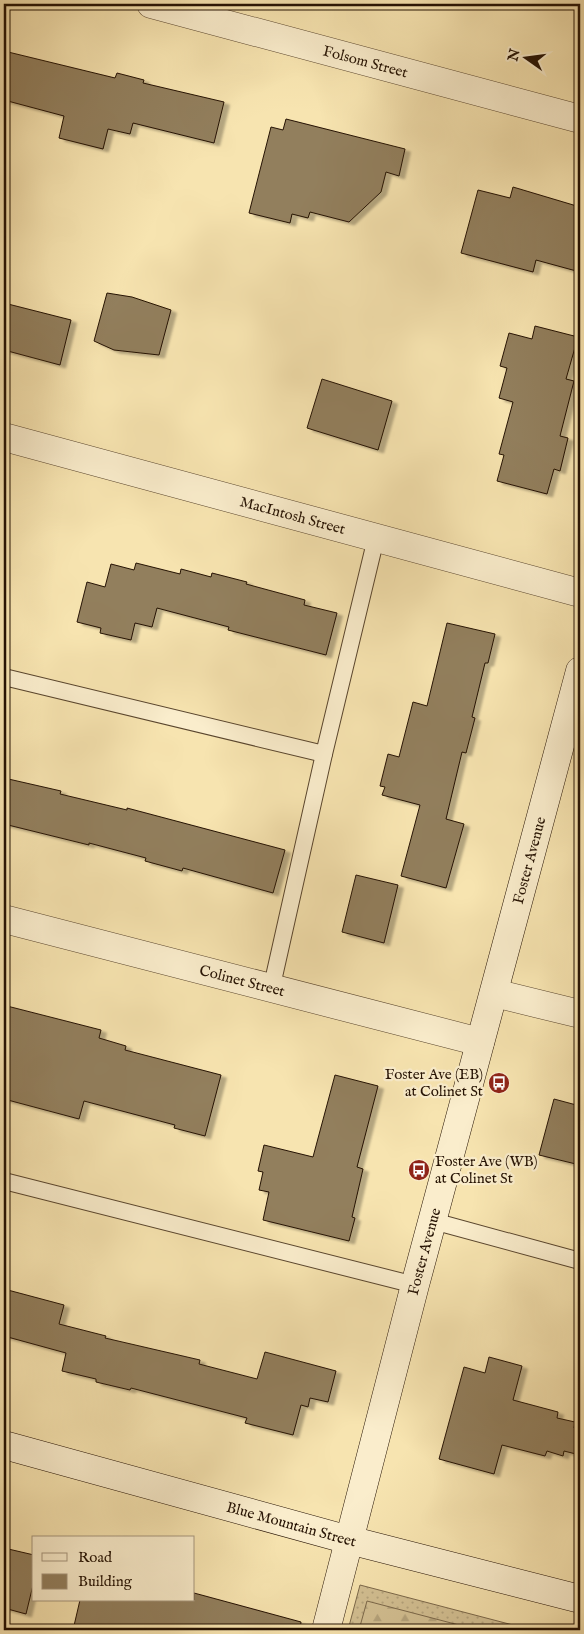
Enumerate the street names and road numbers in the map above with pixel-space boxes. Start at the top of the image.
street label: Folsom Street [321,42,410,82]
street label: MacIntosh Street [238,492,347,539]
street label: Foster Avenue [509,815,550,906]
street label: Colinet Street [197,961,287,1001]
street label: Foster Avenue [404,1206,445,1297]
street label: Blue Mountain Street [224,1498,358,1551]

